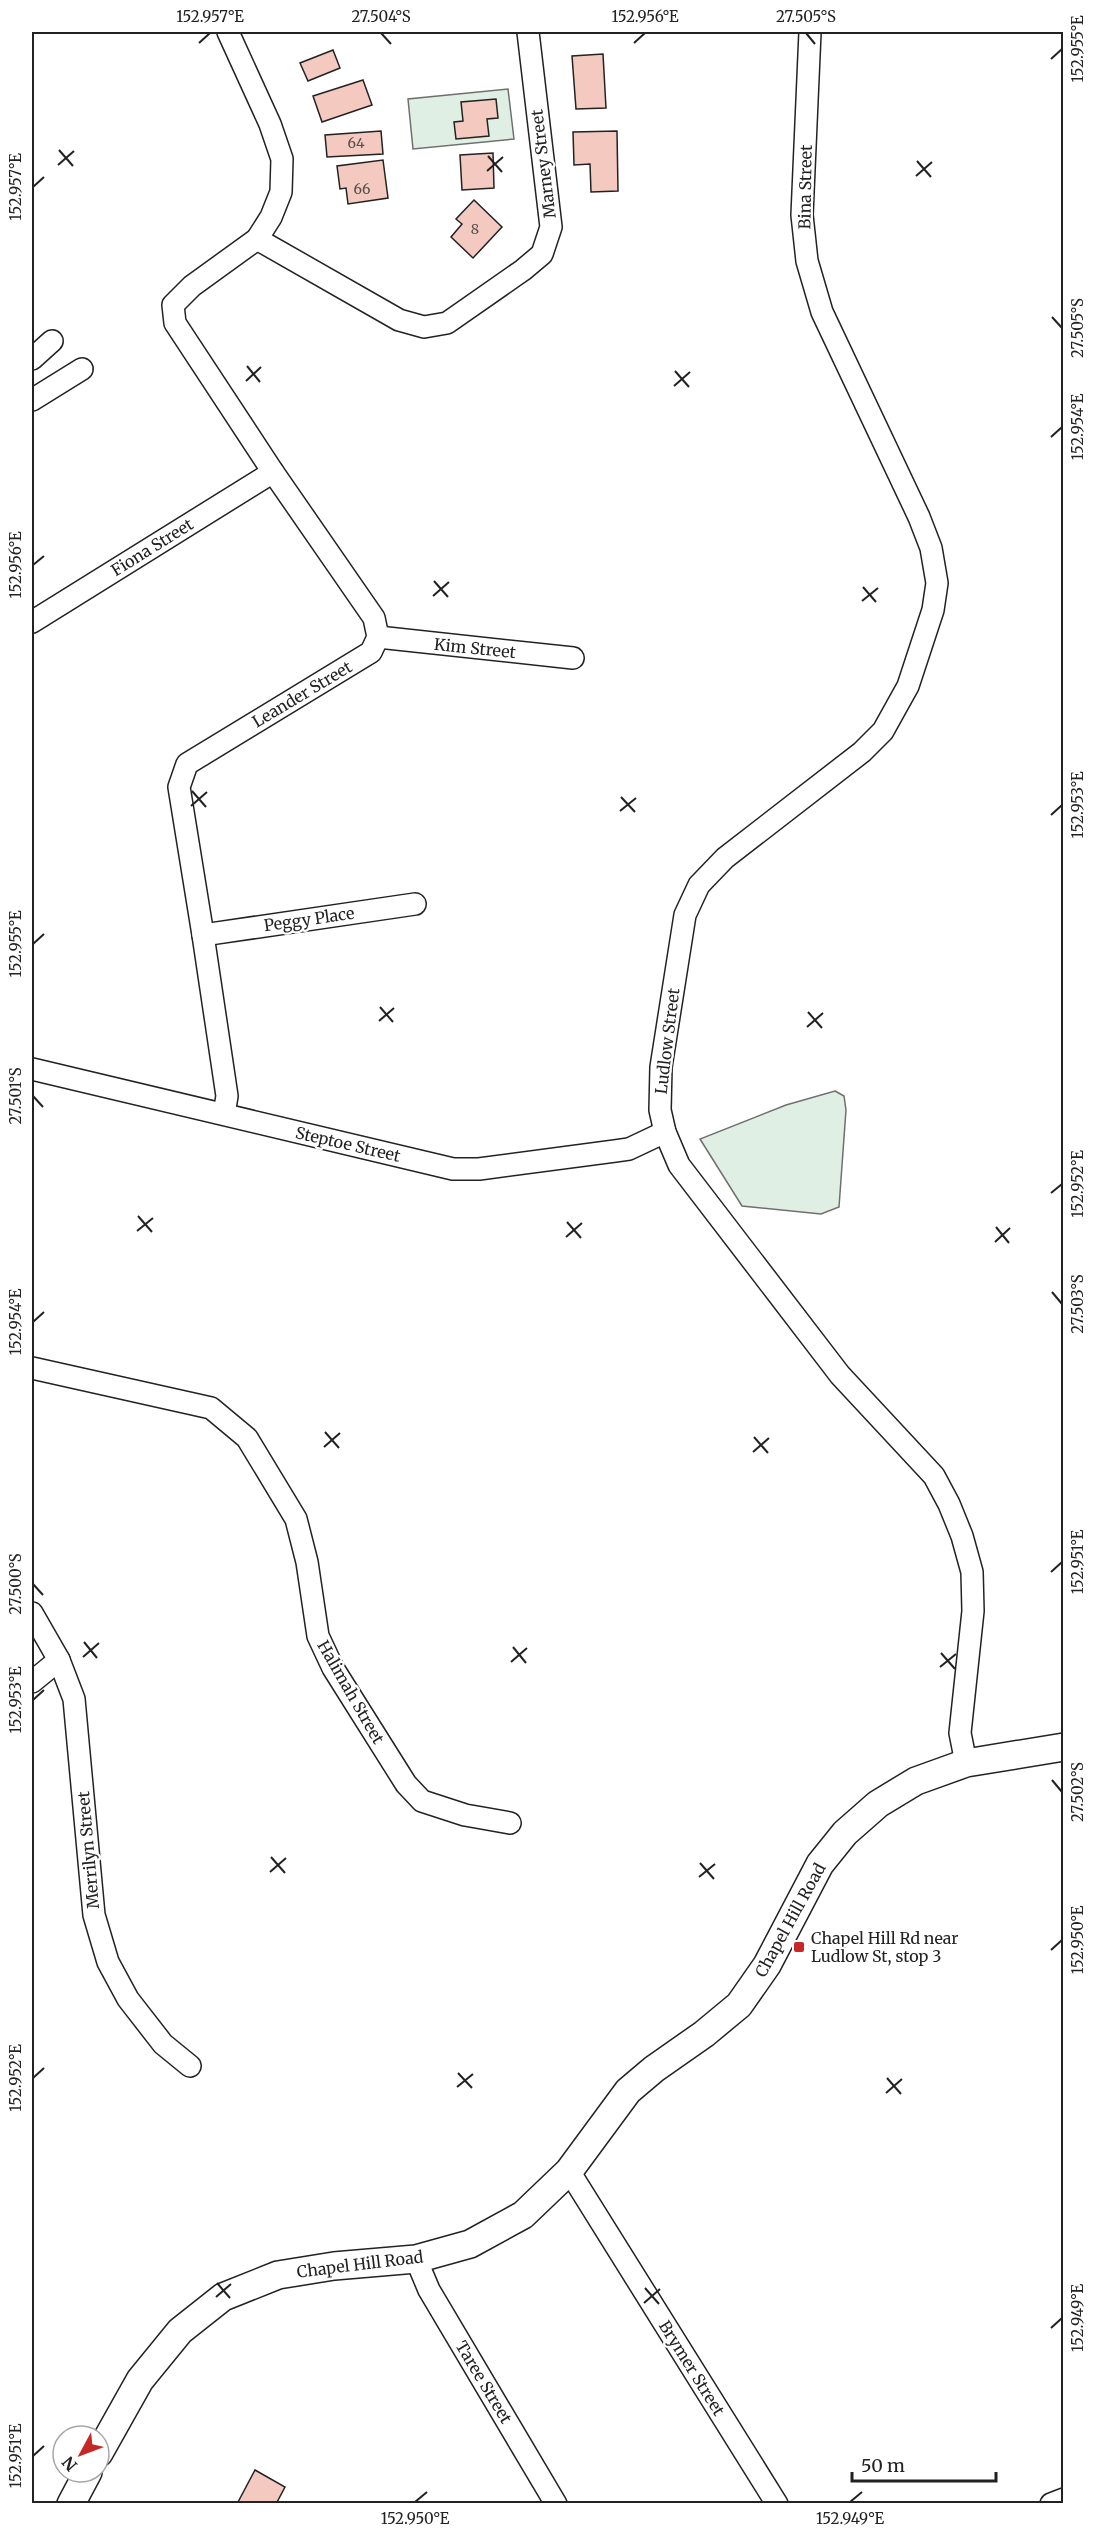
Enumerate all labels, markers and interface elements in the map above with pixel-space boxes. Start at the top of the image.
text: 152.957°E [176,7,244,26]
text: 27.504°S [351,7,411,26]
text: 152.956°E [611,7,679,26]
text: 27.505°S [776,7,836,26]
text: 152.955°E [1068,15,1087,82]
street label: Marney Street [526,108,560,220]
house number: 64 [347,134,365,152]
street label: Bina Street [794,144,816,229]
text: 152.957°E [6,153,25,221]
house number: 66 [354,180,370,198]
house number: 8 [471,220,479,238]
text: 27.505°S [1068,298,1087,358]
text: 152.954°E [1068,393,1087,460]
street label: Fiona Street [107,514,197,580]
text: 152.956°E [6,531,25,599]
street label: Kim Street [433,634,518,662]
street label: Leander Street [249,656,356,732]
text: 152.953°E [1068,771,1087,838]
street label: Peggy Place [262,903,356,935]
text: 152.955°E [6,910,25,977]
street label: Ludlow Street [651,986,684,1095]
text: 27.501°S [6,1067,25,1125]
street label: Steptoe Street [294,1122,403,1166]
text: 152.952°E [1068,1150,1087,1218]
text: 27.503°S [1068,1274,1087,1334]
text: 152.954°E [6,1288,25,1355]
text: 152.951°E [1068,1529,1087,1594]
text: 27.500°S [6,1553,25,1615]
street label: Halimah Street [313,1637,389,1748]
text: 152.953°E [6,1666,25,1733]
text: 27.502°S [1068,1762,1087,1822]
street label: Merrilyn Street [73,1790,103,1910]
street label: Chapel Hill Road [750,1859,830,1980]
text: 152.950°E [1068,1905,1087,1974]
place label: Chapel Hill Rd near Ludlow St, stop 3 [811,1928,959,1966]
marker: Chapel Hill Rd near Ludlow St, stop 3 [792,1940,806,1954]
text: 152.952°E [6,2044,25,2112]
street label: Chapel Hill Road [296,2246,425,2282]
text: 152.949°E [1068,2284,1087,2352]
street label: Brymer Street [655,2317,730,2420]
street label: Taree Street [452,2337,517,2428]
text: 152.951°E [6,2423,25,2488]
north arrow [51,2424,111,2484]
scale bar [852,2445,996,2483]
text: N [58,2452,81,2475]
text: 50 m [861,2454,905,2477]
text: 152.950°E [381,2509,450,2528]
text: 152.949°E [816,2509,884,2528]

